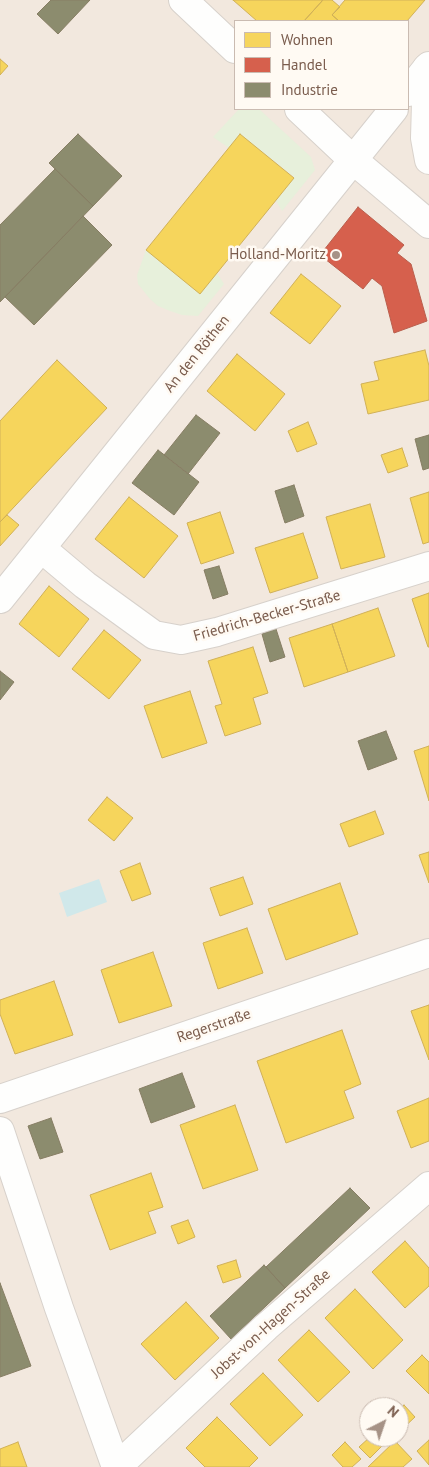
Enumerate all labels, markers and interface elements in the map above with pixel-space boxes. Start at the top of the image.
legend [234,20,409,110]
text: Wohnen [281,30,333,49]
text: Handel [281,55,327,74]
text: Industrie [281,80,338,99]
place label: Holland-Moritz [229,246,326,264]
marker: Holland-Moritz [330,249,342,261]
street label: An den Röthen [160,312,234,396]
street label: Friedrich-Becker-Straße [191,586,343,646]
street label: Regerstraße [175,1005,253,1047]
street label: Jobst-von-Hagen-Straße [208,1266,334,1382]
north arrow [359,1397,409,1447]
text: N [384,1402,403,1421]

